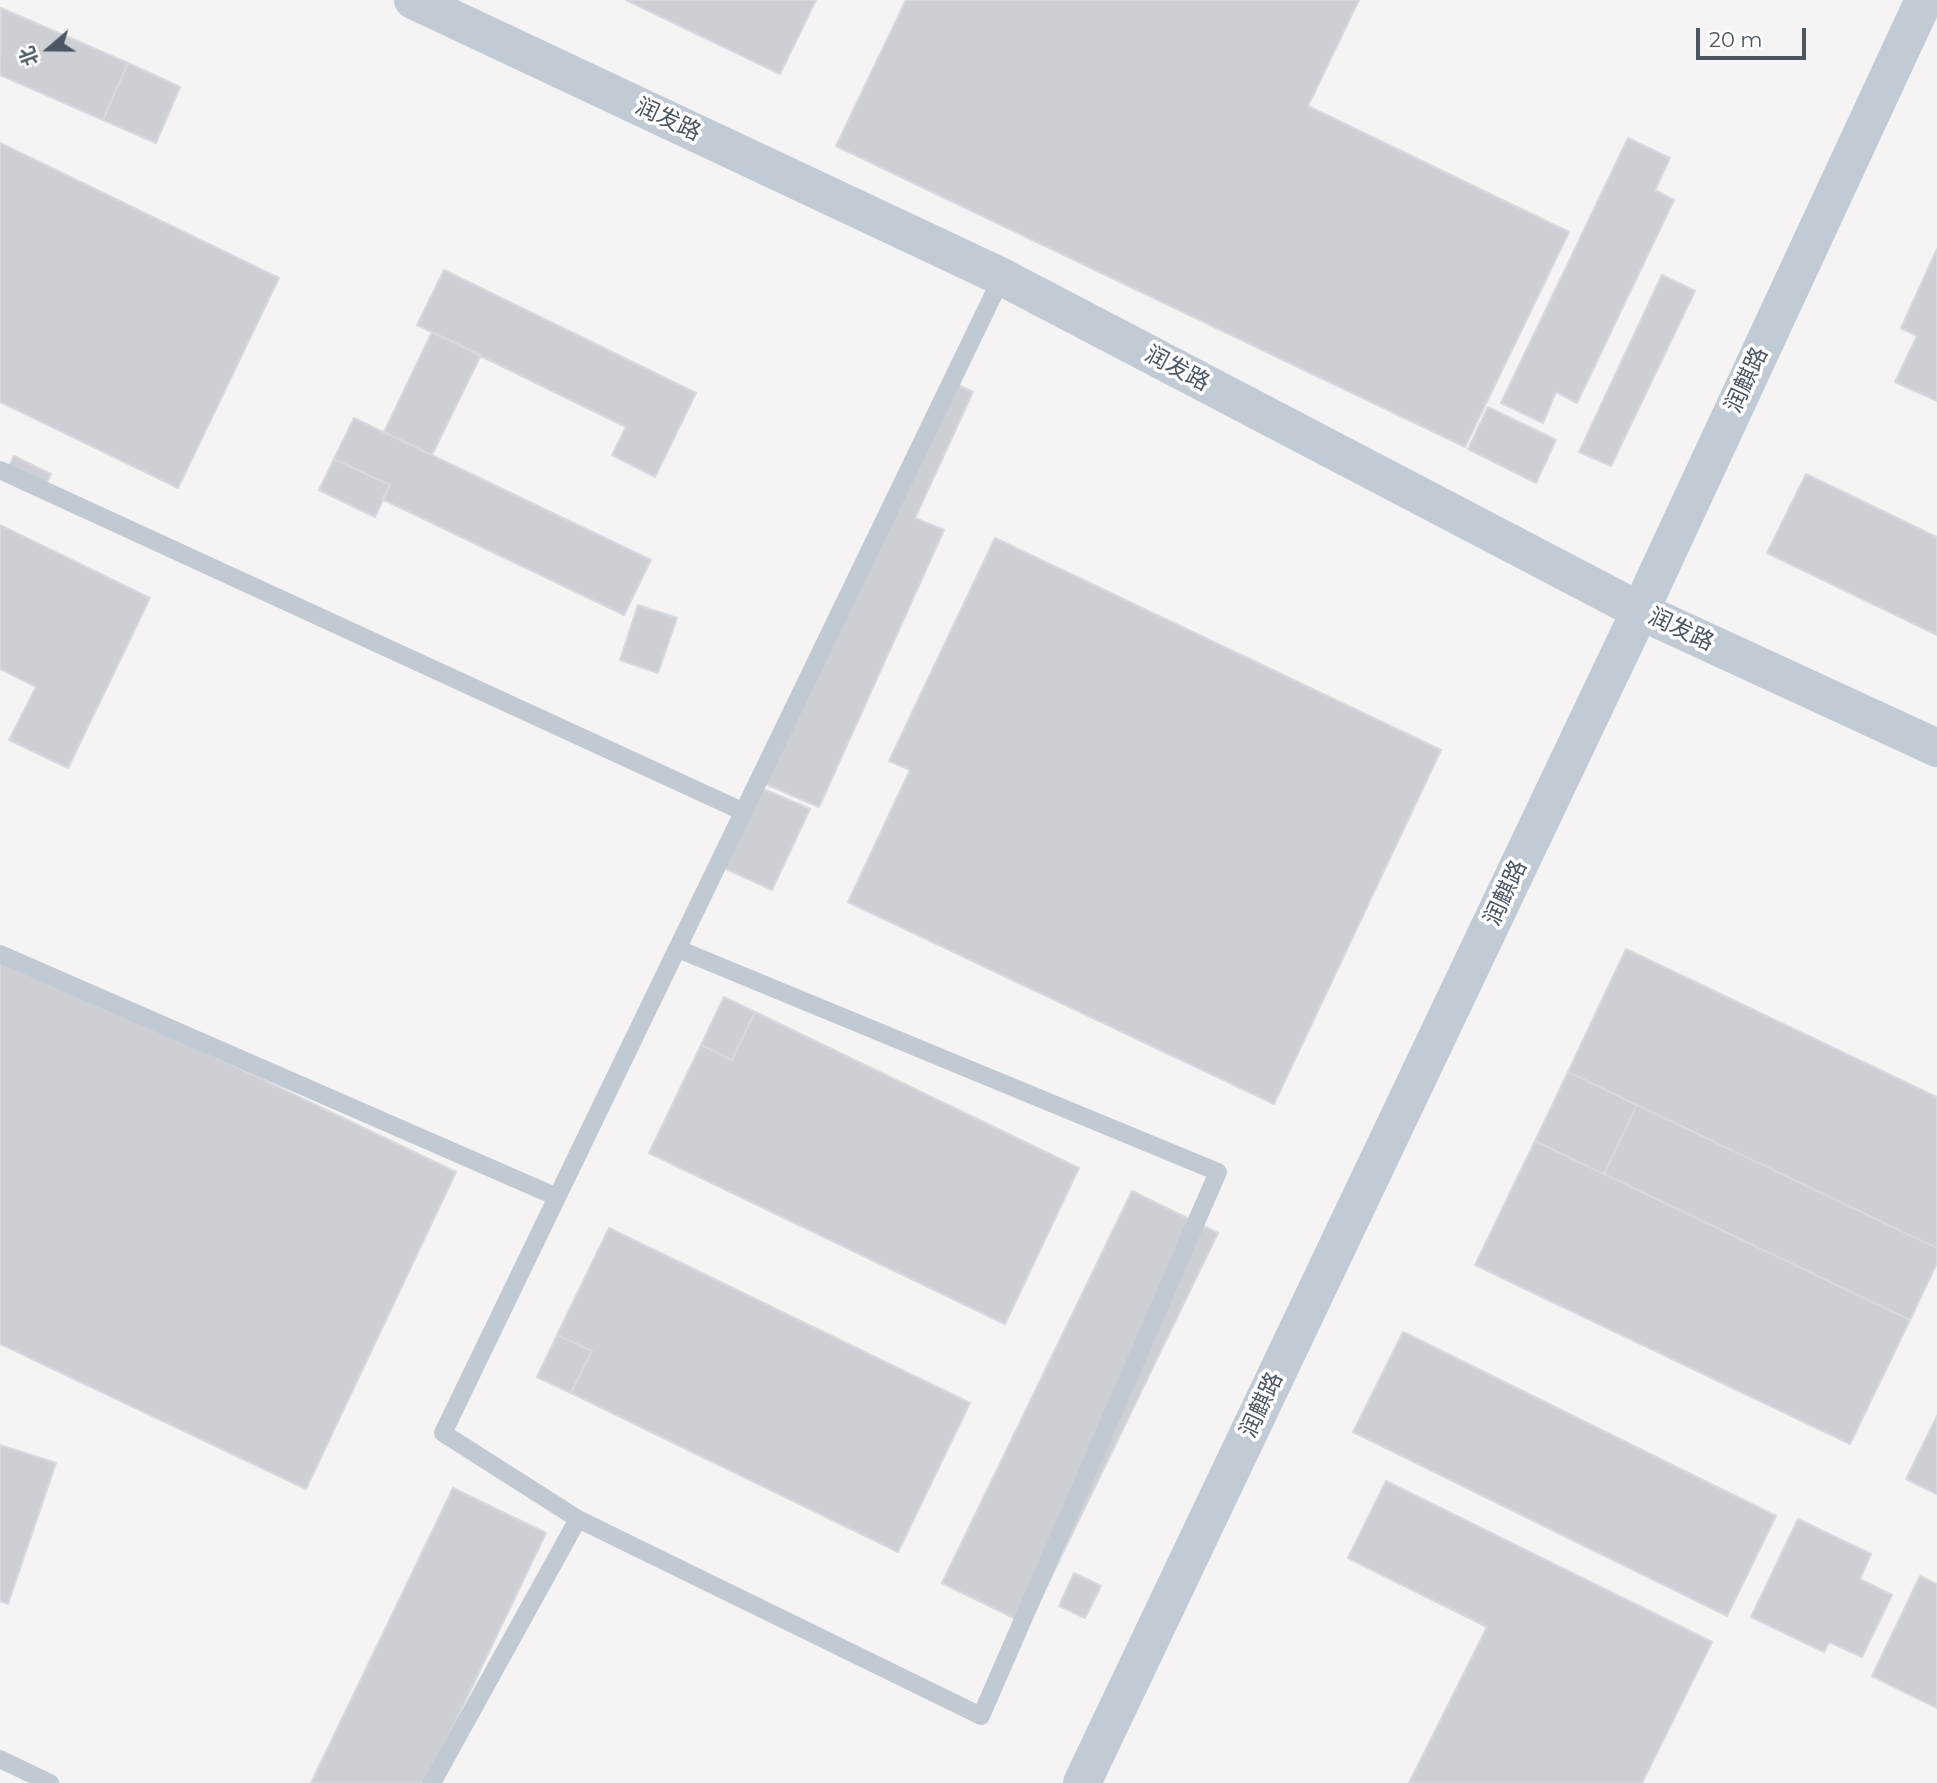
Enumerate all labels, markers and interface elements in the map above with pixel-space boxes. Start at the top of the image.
north arrow [14,14,84,84]
scale bar [1699,14,1809,58]
text: 20 m [1709,27,1763,52]
text: 北 [15,43,43,69]
street label: 润发路 [631,93,705,147]
street label: 润发路 [1140,341,1214,397]
street label: 润麒路 [1720,343,1774,417]
street label: 润发路 [1644,603,1718,657]
street label: 润麒路 [1479,856,1533,930]
street label: 润麒路 [1235,1368,1289,1442]

